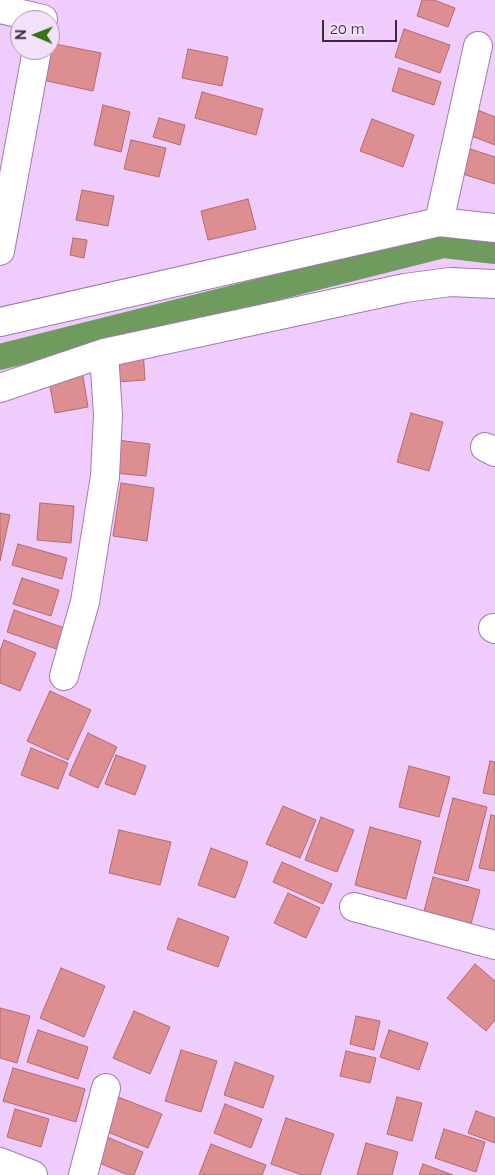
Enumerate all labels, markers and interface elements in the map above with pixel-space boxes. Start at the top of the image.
north arrow [10,10,60,60]
scale bar [325,10,400,42]
text: 20 m [330,20,365,38]
text: N [13,29,29,40]

